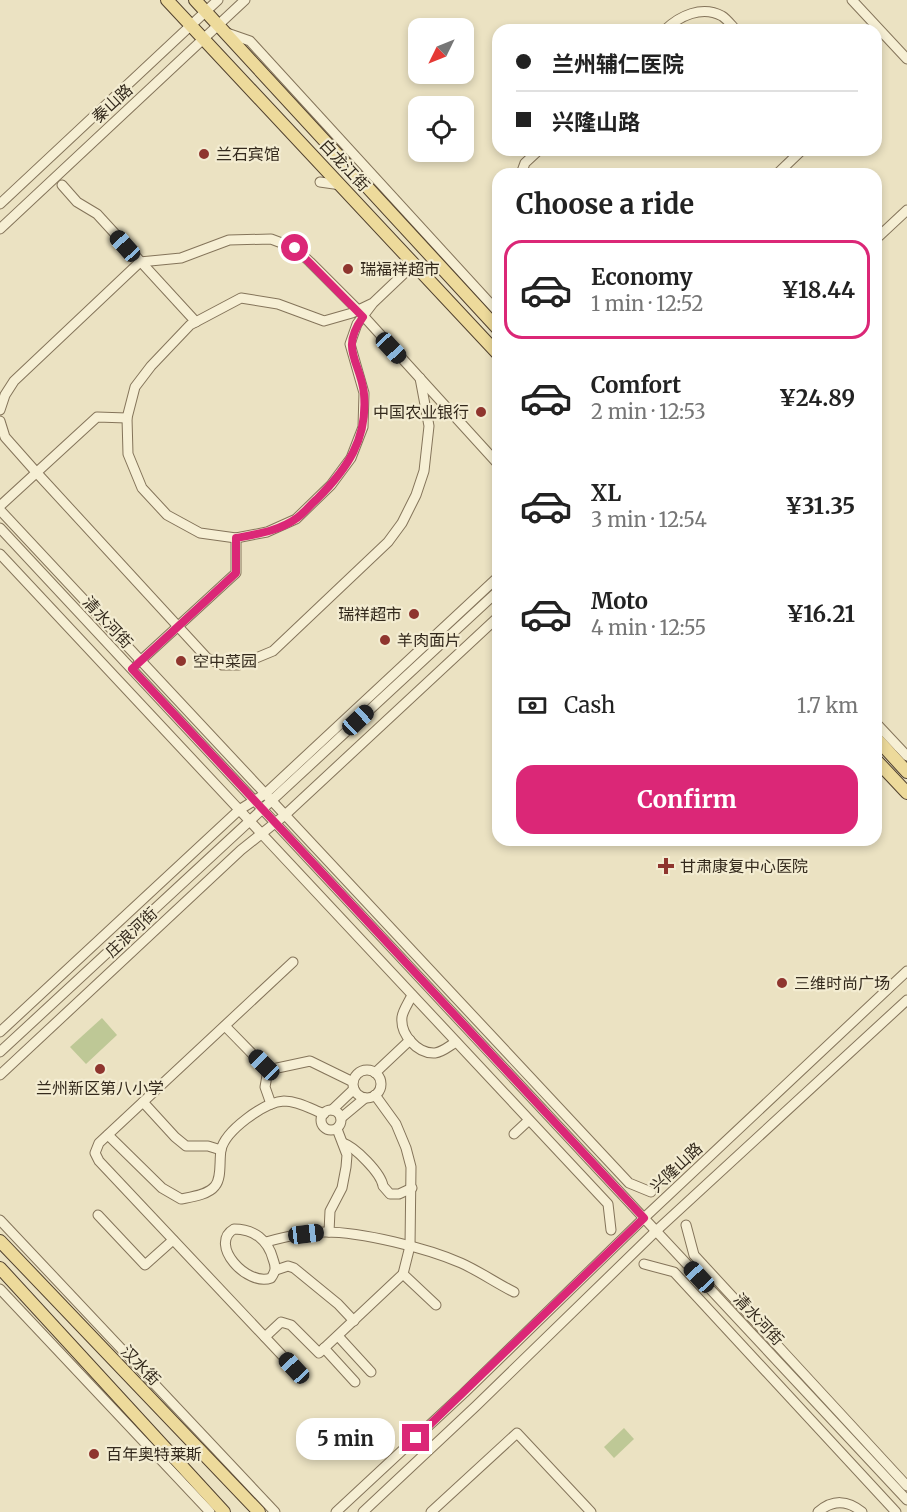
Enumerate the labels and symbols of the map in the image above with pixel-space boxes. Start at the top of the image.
north arrow [408,18,474,84]
street label: 秦山路 [88,79,136,127]
street label: 白龙江街 [316,135,374,195]
place label: 兰石宾馆 [216,144,280,164]
marker: 兰石宾馆 [197,147,211,161]
car [106,227,144,265]
route start [281,234,308,261]
place label: 瑞福祥超市 [360,259,440,279]
marker: 瑞福祥超市 [341,262,355,276]
car [372,329,410,367]
place label: 中国农业银行 [373,402,469,422]
marker: 中国农业银行 [474,405,488,419]
street label: 清水河街 [79,592,137,652]
place label: 瑞祥超市 [338,604,402,624]
marker: 瑞祥超市 [407,607,421,621]
place label: 羊肉面片 [397,630,461,650]
marker: 羊肉面片 [378,633,392,647]
place label: 空中菜园 [193,651,257,671]
marker: 空中菜园 [174,654,188,668]
car [339,701,377,739]
place label: 甘肃康复中心医院 [680,856,808,876]
marker: 甘肃康复中心医院 [657,857,675,875]
street label: 庄浪河街 [101,903,161,961]
place label: 三维时尚广场 [794,973,890,993]
marker: 三维时尚广场 [775,976,789,990]
car [245,1046,283,1084]
marker: 兰州新区第八小学 [93,1062,107,1076]
place label: 兰州新区第八小学 [36,1078,164,1098]
street label: 兴隆山路 [646,1138,706,1196]
car [287,1223,325,1245]
car [680,1258,718,1296]
street label: 清水河街 [730,1289,788,1349]
street label: 汉水街 [117,1341,165,1389]
car [275,1349,313,1387]
callout: 5 min [296,1417,395,1459]
route end [402,1424,429,1451]
place label: 百年奥特莱斯 [106,1444,202,1464]
marker: 百年奥特莱斯 [87,1447,101,1461]

